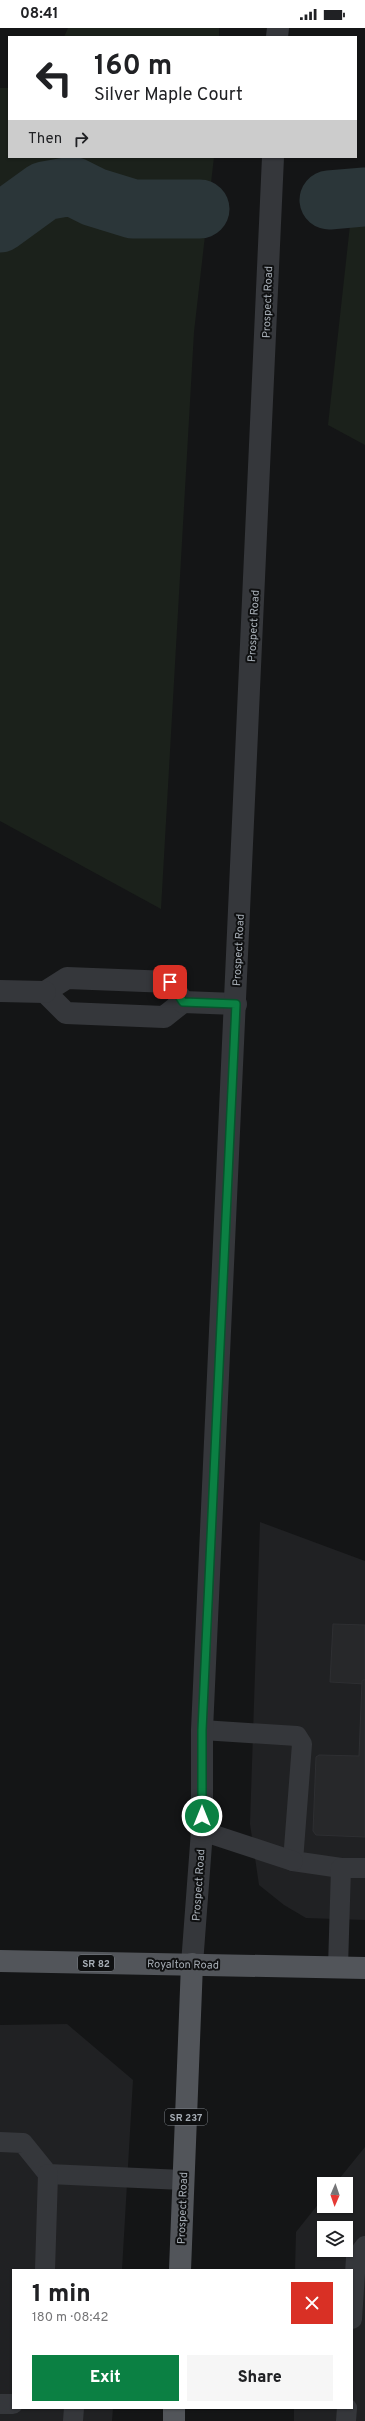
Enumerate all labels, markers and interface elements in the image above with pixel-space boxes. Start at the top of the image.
text: 08:41 [20,5,59,24]
text: 160 m [94,49,172,85]
icon: left [28,52,80,104]
text: Silver Maple Court [94,84,243,107]
icon: right [70,128,92,150]
text: Then [28,130,62,149]
street label: Prospect Road [260,266,276,338]
street label: Prospect Road [245,590,263,662]
street label: Prospect Road [230,914,248,986]
pin [153,965,187,999]
icon: arrive [159,971,181,993]
position arrow [181,1795,223,1837]
street label: Prospect Road [189,1849,208,1922]
road number: SR 82 [78,1955,114,1971]
street label: Royalton Road [147,1957,219,1973]
road number: SR 237 [165,2109,207,2125]
street label: Prospect Road [175,2172,191,2244]
north arrow [317,2177,353,2213]
map controls [317,2177,353,2257]
button: layers [317,2221,353,2257]
text: 1 min [32,2280,91,2310]
button: close [291,2282,333,2324]
text: 180 m · 08:42 [32,2310,108,2326]
button: Exit [32,2355,179,2401]
button: Share [187,2355,333,2401]

